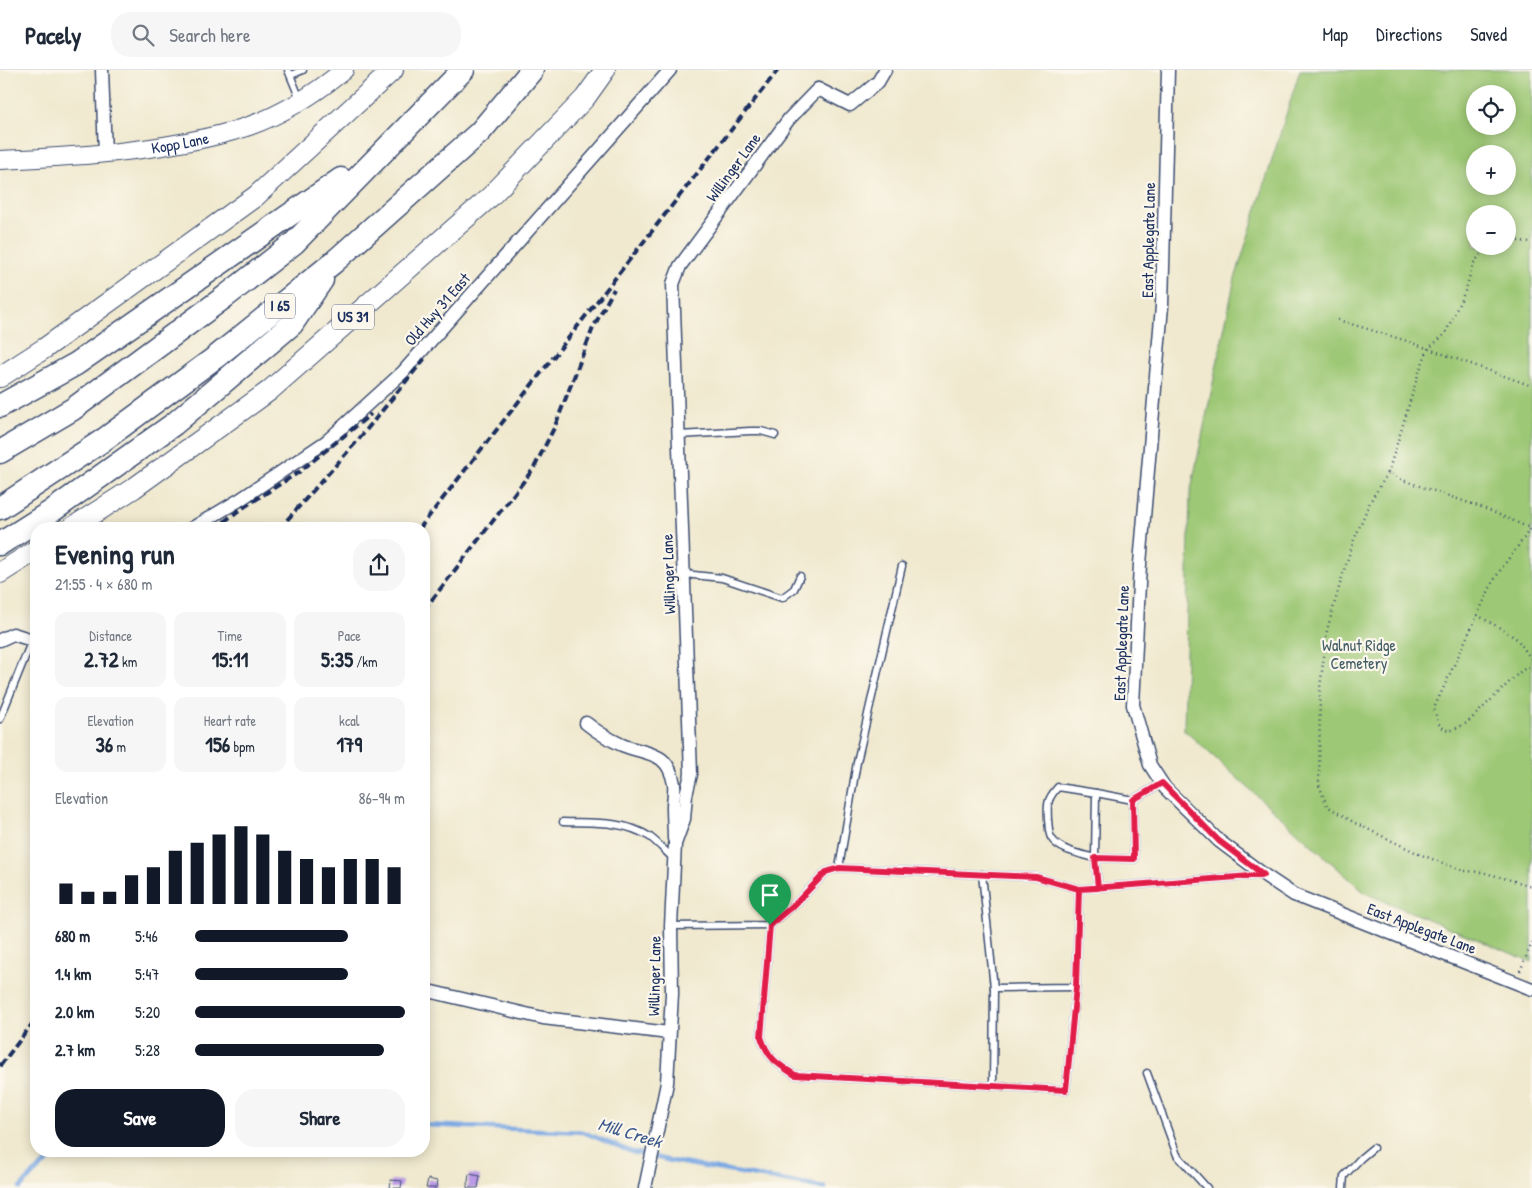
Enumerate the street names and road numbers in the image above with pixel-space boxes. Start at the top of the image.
street label: Kopp Lane [150,126,211,159]
street label: Willinger Lane [700,128,766,206]
street label: East Applegate Lane [1136,181,1160,298]
street label: Old Hwy 31 East [399,267,475,350]
road number: I 65 [265,294,295,318]
road number: US 31 [332,304,374,330]
street label: Willinger Lane [656,533,680,615]
street label: East Applegate Lane [1108,584,1134,701]
street label: East Applegate Lane [1364,897,1480,959]
street label: Willinger Lane [642,935,666,1016]

